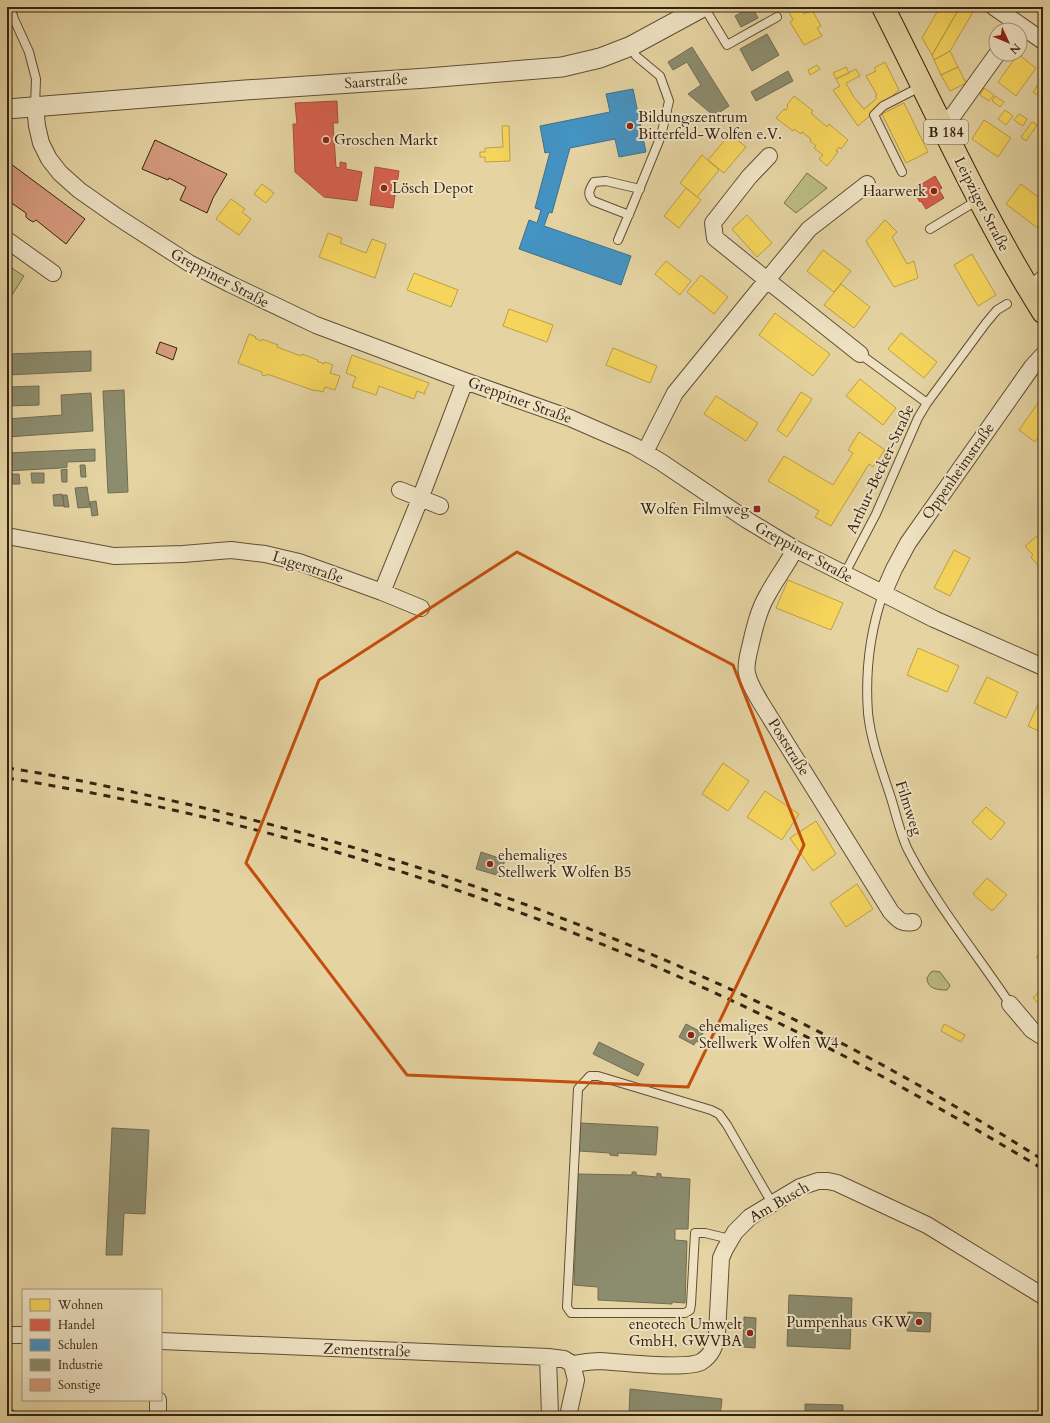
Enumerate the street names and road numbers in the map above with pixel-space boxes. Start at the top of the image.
street label: Saarstraße [344,69,409,93]
road number: B 184 [924,120,968,144]
street label: Leipziger Straße [950,153,1015,255]
street label: Greppiner Straße [167,244,273,313]
street label: Greppiner Straße [465,372,575,428]
street label: Arthur-Becker-Straße [841,401,919,537]
street label: Oppenheimstraße [917,419,999,523]
street label: Greppiner Straße [751,517,857,587]
street label: Lagerstraße [270,546,346,588]
street label: Poststraße [764,714,815,780]
street label: Filmweg [891,778,927,839]
street label: Am Busch [745,1176,813,1227]
street label: Zementstraße [323,1338,411,1362]

